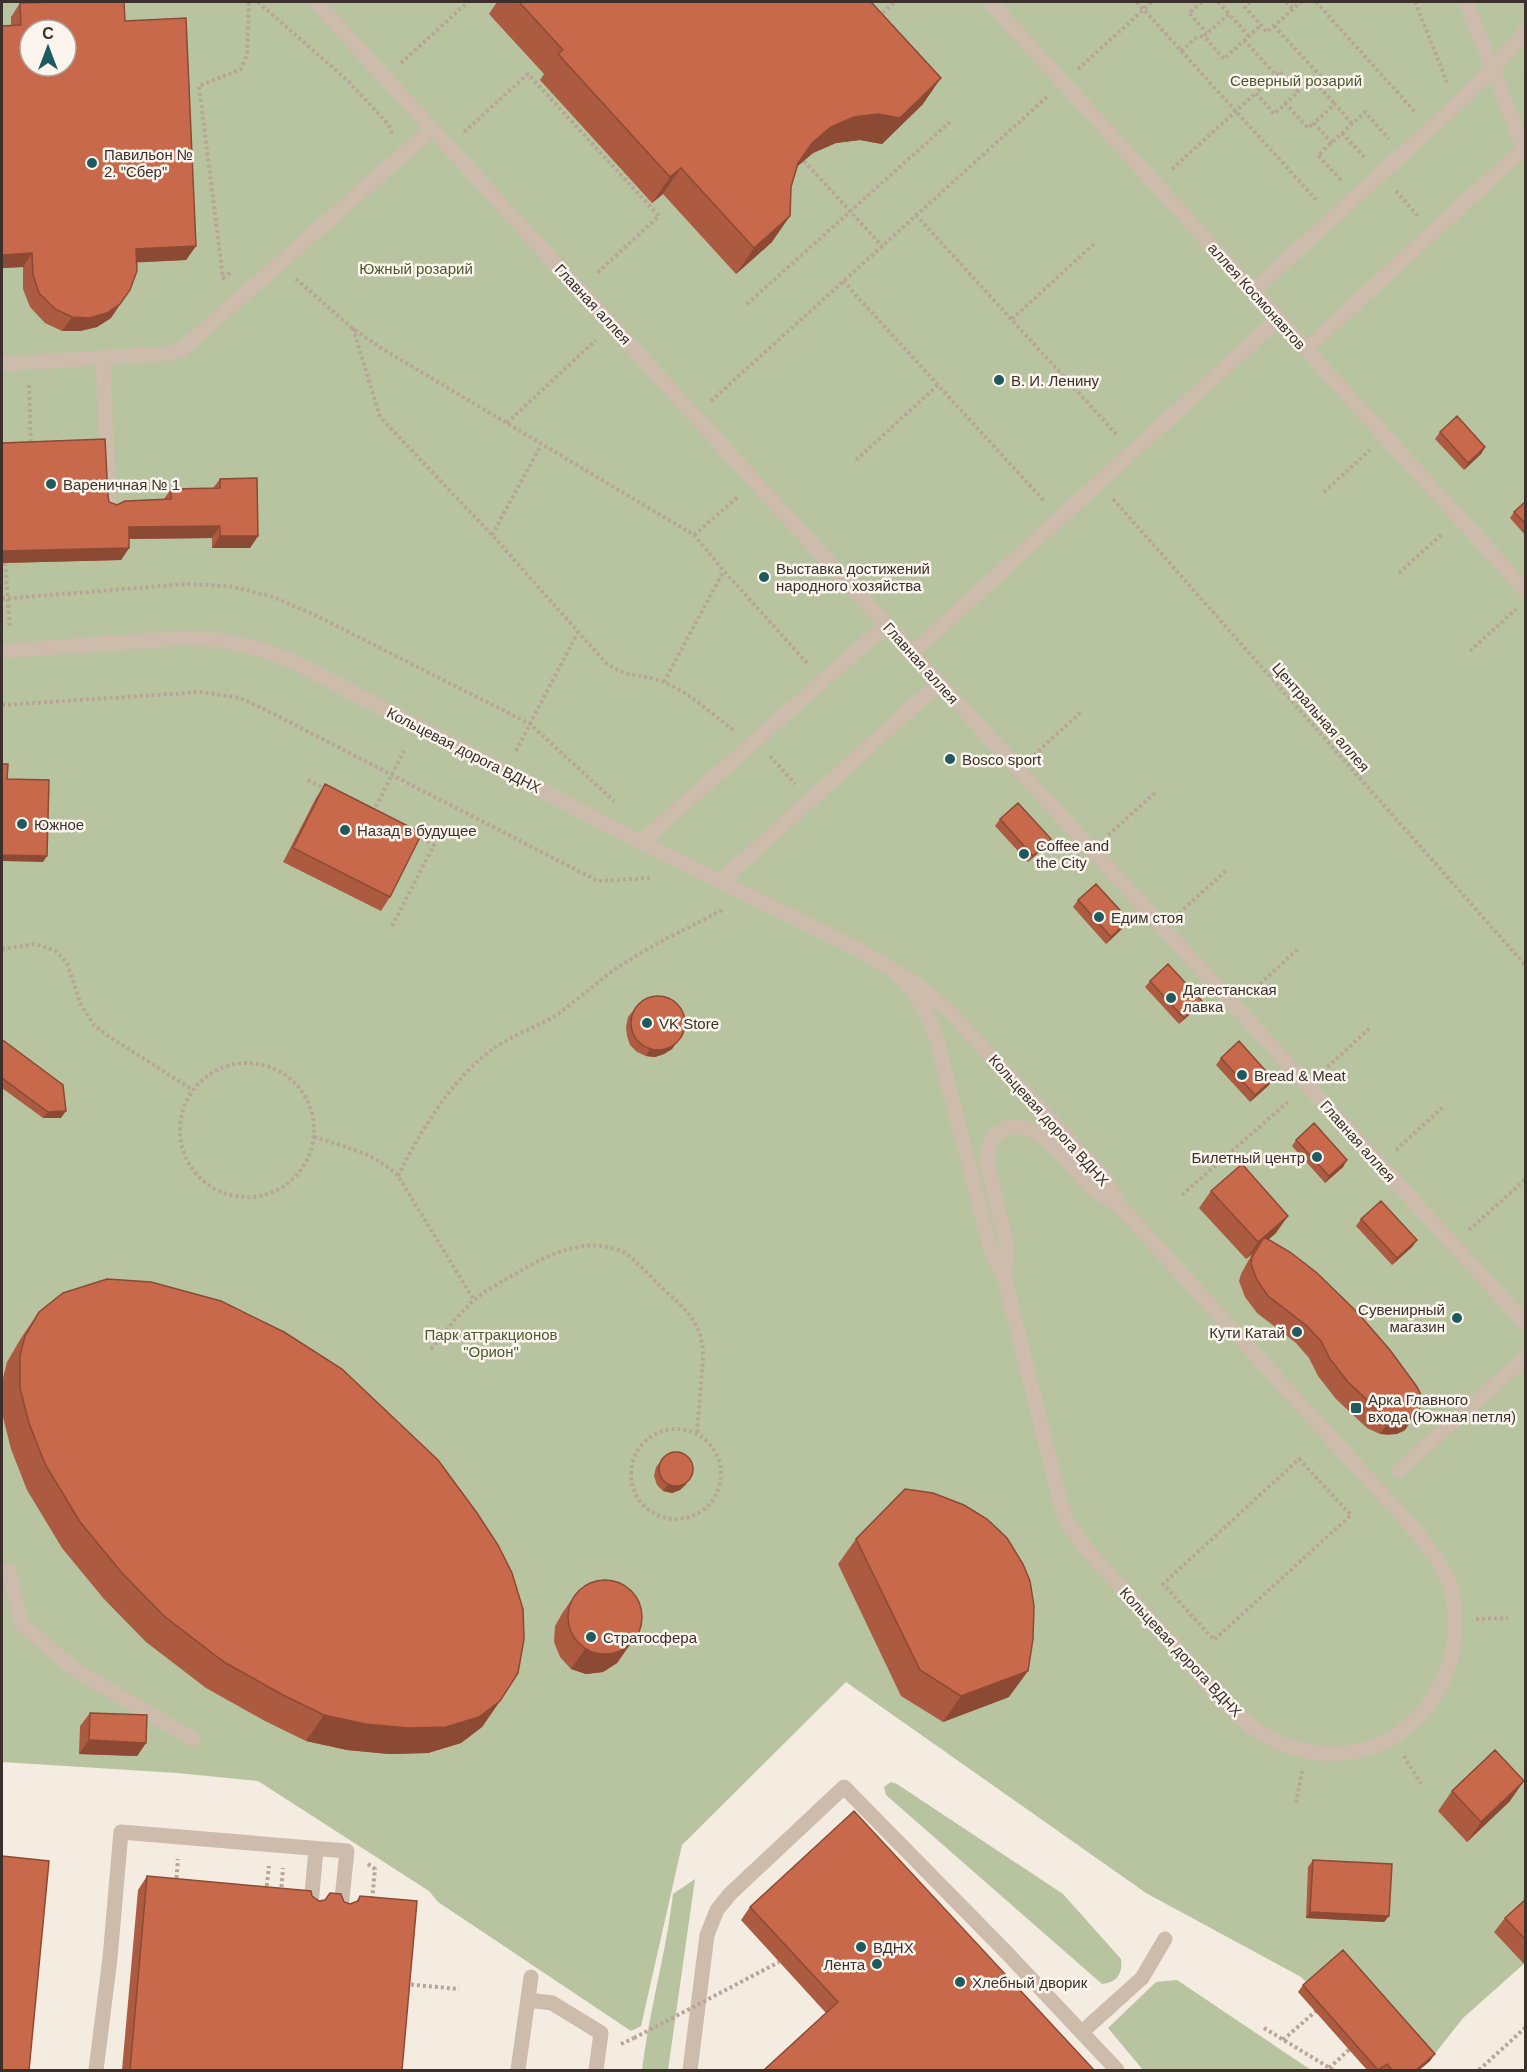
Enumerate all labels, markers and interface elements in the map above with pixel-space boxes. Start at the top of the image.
north arrow [18,18,78,78]
text: С [42,25,54,42]
park label: Северный розарий [1230,72,1362,89]
place label: Павильон № 2. "Сбер" [104,146,193,180]
marker: Павильон № 2. "Сбер" [85,156,99,170]
street label: аллея Космонавтов [1205,239,1309,353]
park label: Южный розарий [359,260,473,277]
street label: Главная аллея [551,260,635,348]
place label: В. И. Ленину [1011,372,1100,389]
marker: В. И. Ленину [992,373,1006,387]
place label: Вареничная № 1 [63,476,180,493]
marker: Вареничная № 1 [44,477,58,491]
place label: Выставка достижений народного хозяйства [776,560,930,594]
marker: Выставка достижений народного хозяйства [757,570,771,584]
street label: Главная аллея [880,619,962,707]
street label: Центральная аллея [1269,659,1373,775]
street label: Кольцевая дорога ВДНХ [384,704,544,796]
place label: Bosco sport [962,751,1042,768]
marker: Bosco sport [943,752,957,766]
place label: Южное [34,816,84,833]
marker: Южное [15,817,29,831]
place label: Назад в будущее [357,822,477,839]
marker: Назад в будущее [338,823,352,837]
place label: Coffee and the City [1036,837,1109,871]
marker: Coffee and the City [1017,847,1031,861]
place label: Едим стоя [1111,909,1183,926]
marker: Едим стоя [1092,910,1106,924]
place label: Дагестанская лавка [1183,981,1277,1015]
marker: Дагестанская лавка [1164,991,1178,1005]
place label: VK Store [659,1015,719,1032]
marker: VK Store [640,1016,654,1030]
street label: Кольцевая дорога ВДНХ [986,1051,1112,1189]
place label: Bread & Meat [1254,1067,1347,1084]
marker: Bread & Meat [1235,1068,1249,1082]
street label: Главная аллея [1317,1097,1399,1185]
place label: Билетный центр [1191,1149,1305,1166]
marker: Билетный центр [1310,1150,1324,1164]
place label: Сувенирный магазин [1358,1301,1445,1335]
marker: Сувенирный магазин [1450,1311,1464,1325]
place label: Кути Катай [1209,1324,1285,1341]
marker: Кути Катай [1290,1325,1304,1339]
park label: Парк аттракционов "Орион" [424,1326,558,1360]
place label: Арка Главного входа (Южная петля) [1368,1391,1516,1425]
marker: Арка Главного входа (Южная петля) [1349,1401,1363,1415]
street label: Кольцевая дорога ВДНХ [1117,1584,1245,1720]
place label: Стратосфера [603,1629,698,1646]
marker: Стратосфера [584,1630,598,1644]
place label: ВДНХ [873,1939,914,1956]
marker: ВДНХ [854,1940,868,1954]
place label: Лента [823,1956,866,1973]
marker: Лента [870,1957,884,1971]
place label: Хлебный дворик [972,1974,1088,1991]
marker: Хлебный дворик [953,1975,967,1989]

